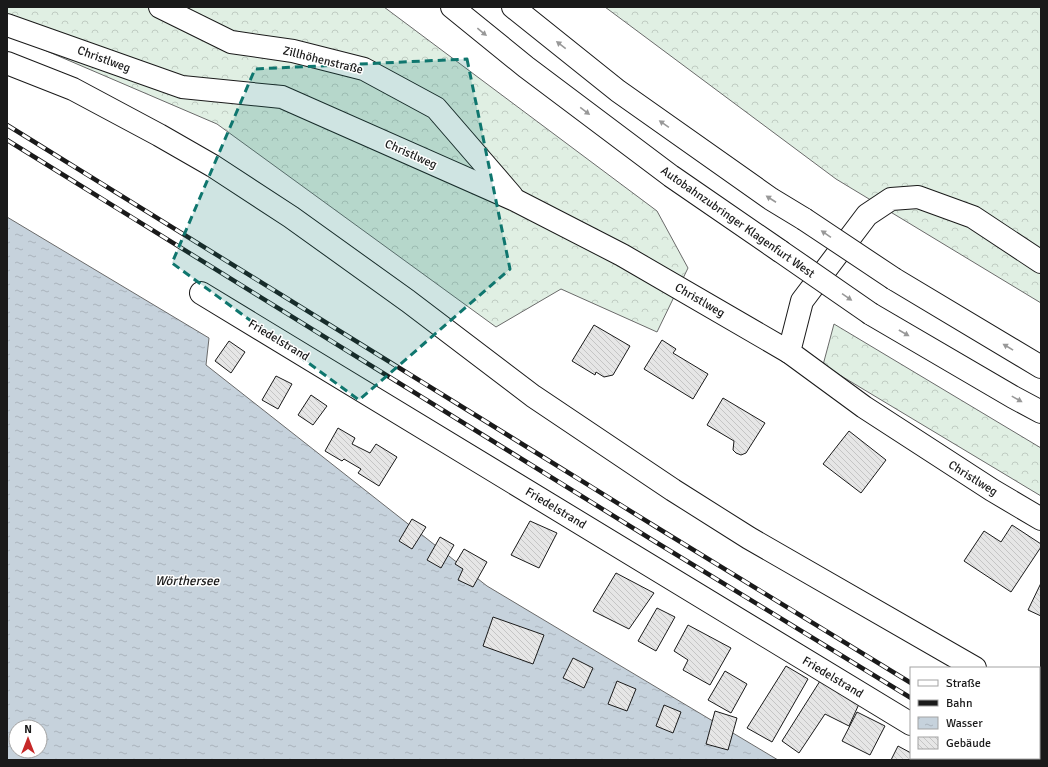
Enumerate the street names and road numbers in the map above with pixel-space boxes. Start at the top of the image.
street label: Christlweg [75,43,132,76]
street label: Zillhöhenstraße [281,43,365,78]
street label: Christlweg [382,136,439,173]
street label: Autobahnzubringer Klagenfurt West [658,163,818,281]
street label: Christlweg [672,280,727,321]
street label: Friedelstrand [246,316,312,365]
street label: Christlweg [945,457,1000,499]
street label: Friedelstrand [523,484,589,533]
street label: Friedelstrand [800,653,866,702]

